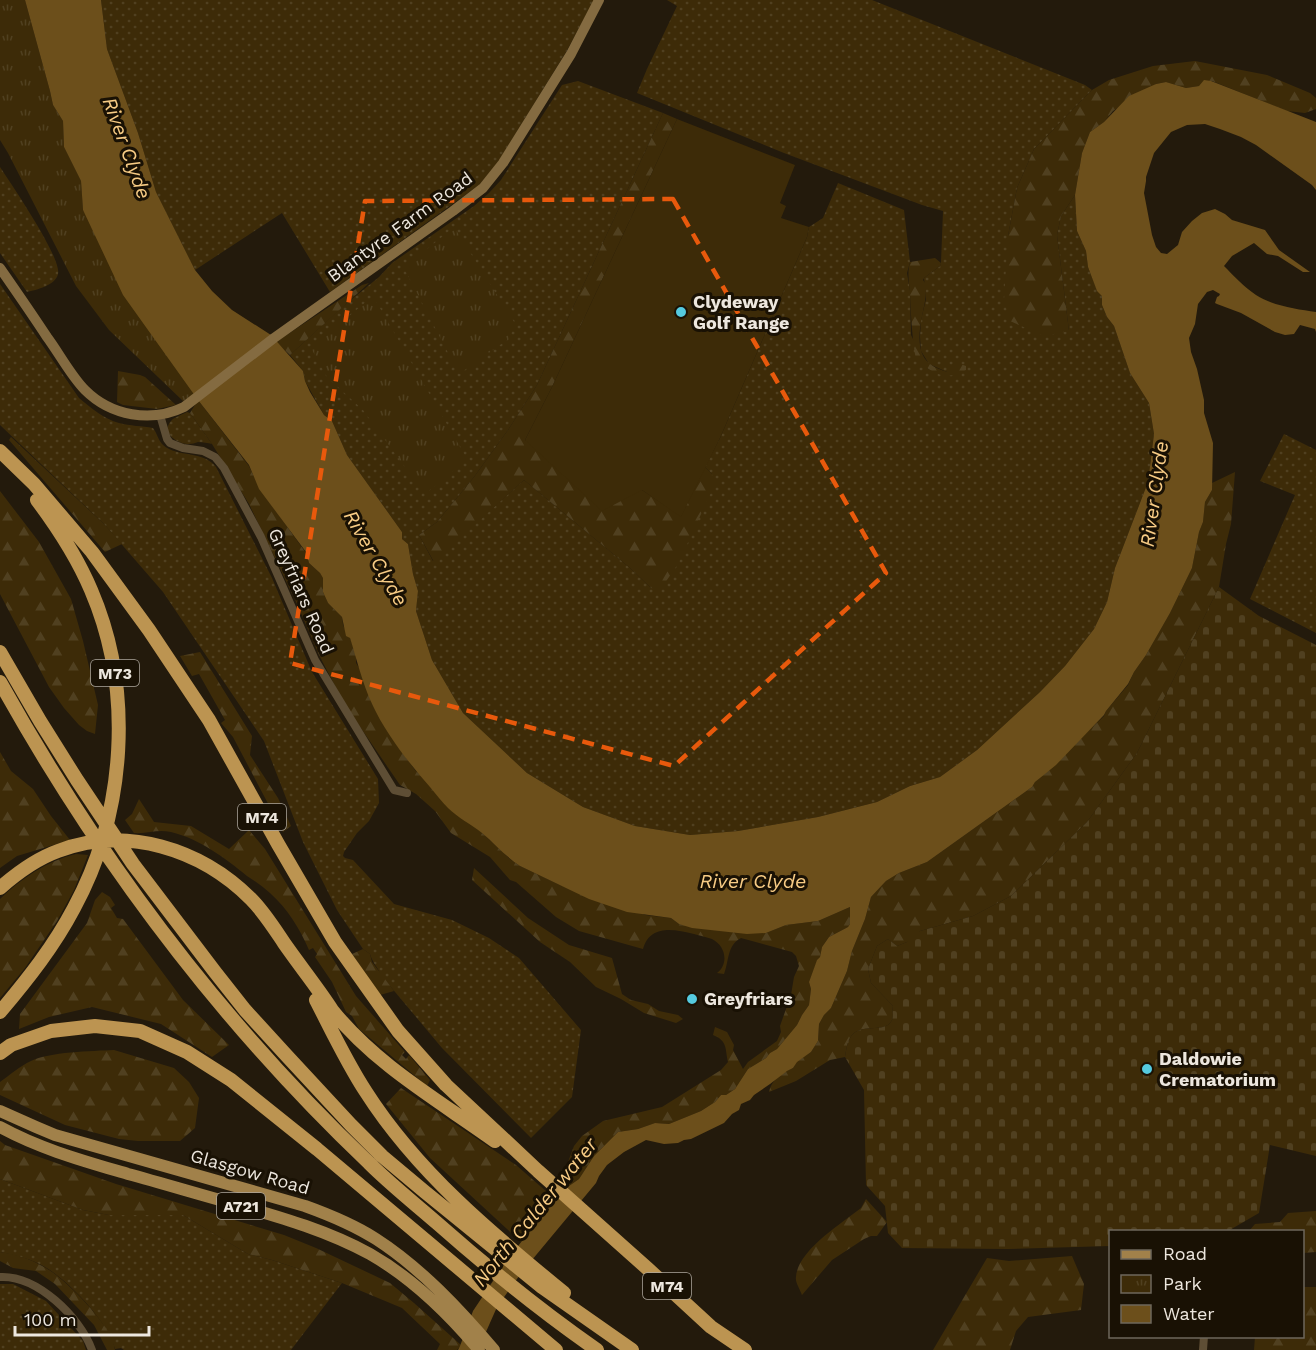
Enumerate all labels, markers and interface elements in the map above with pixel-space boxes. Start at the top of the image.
water label: River Clyde [97,94,157,202]
street label: Blantyre Farm Road [323,167,476,286]
place label: Clydeway Golf Range [693,291,790,333]
marker: Clydeway Golf Range [674,305,688,319]
water label: River Clyde [1135,439,1173,549]
water label: River Clyde [339,506,413,610]
street label: Greyfriars Road [264,525,339,657]
road number: M73 [91,660,139,686]
road number: M74 [238,804,286,830]
water label: River Clyde [700,869,806,893]
place label: Greyfriars [704,988,793,1009]
marker: Greyfriars [685,992,699,1006]
place label: Daldowie Crematorium [1159,1048,1276,1090]
marker: Daldowie Crematorium [1140,1062,1154,1076]
water label: North Calder water [468,1132,603,1291]
street label: Glasgow Road [188,1144,312,1199]
road number: A721 [217,1193,265,1219]
legend [1109,1230,1304,1338]
text: Road [1163,1243,1207,1264]
road number: M74 [643,1273,691,1299]
text: Park [1163,1273,1202,1294]
scale bar [15,1299,148,1337]
text: Water [1163,1303,1215,1324]
text: 100 m [24,1309,77,1330]

